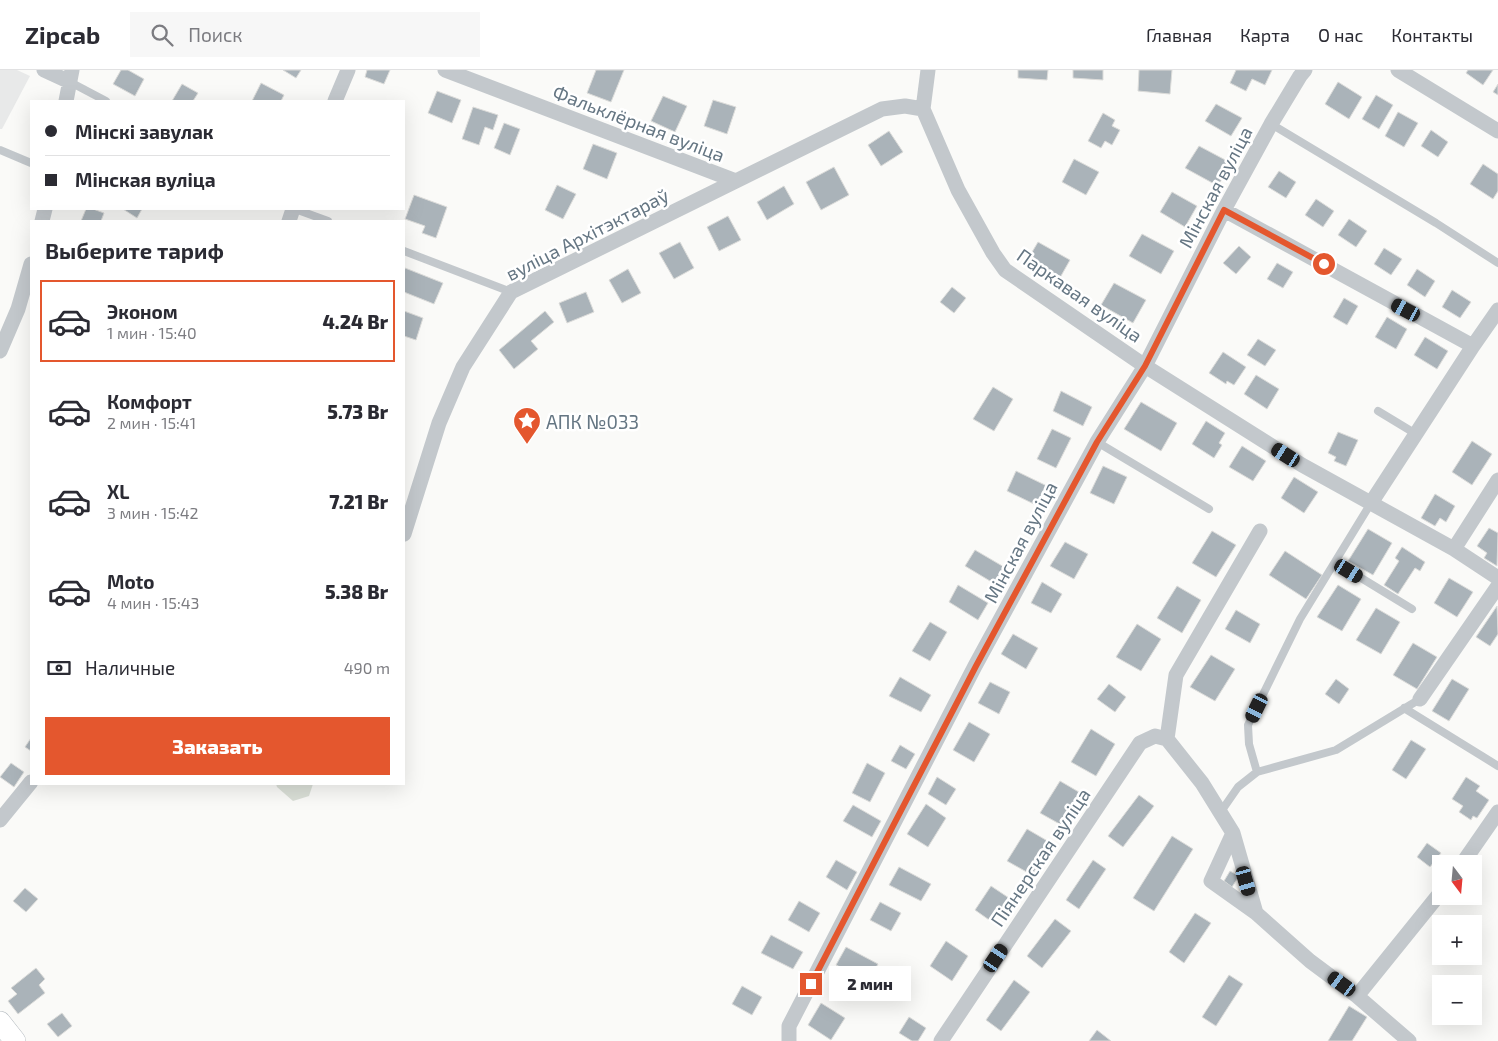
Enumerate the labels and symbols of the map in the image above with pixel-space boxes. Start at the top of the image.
street label: Фальклёрная вуліца [550,80,728,167]
street label: Мінская вуліца [1173,122,1258,252]
street label: вуліца Архітэктараў [502,183,673,286]
street label: Паркавая вуліца [1012,243,1147,348]
route start [1313,253,1335,275]
car [1389,296,1422,324]
place icon: АПК №033 [512,406,542,445]
place label: АПК №033 [546,410,639,433]
car [1269,441,1302,469]
street label: Мінская вуліца [978,477,1063,607]
car [1332,557,1365,585]
car [1243,691,1270,725]
street label: Піянерская вуліца [985,783,1096,931]
north arrow [1432,855,1482,905]
car [1234,865,1257,897]
car [981,941,1010,975]
callout: 2 мин [828,966,911,1002]
car [1325,969,1358,999]
route end [800,973,822,995]

